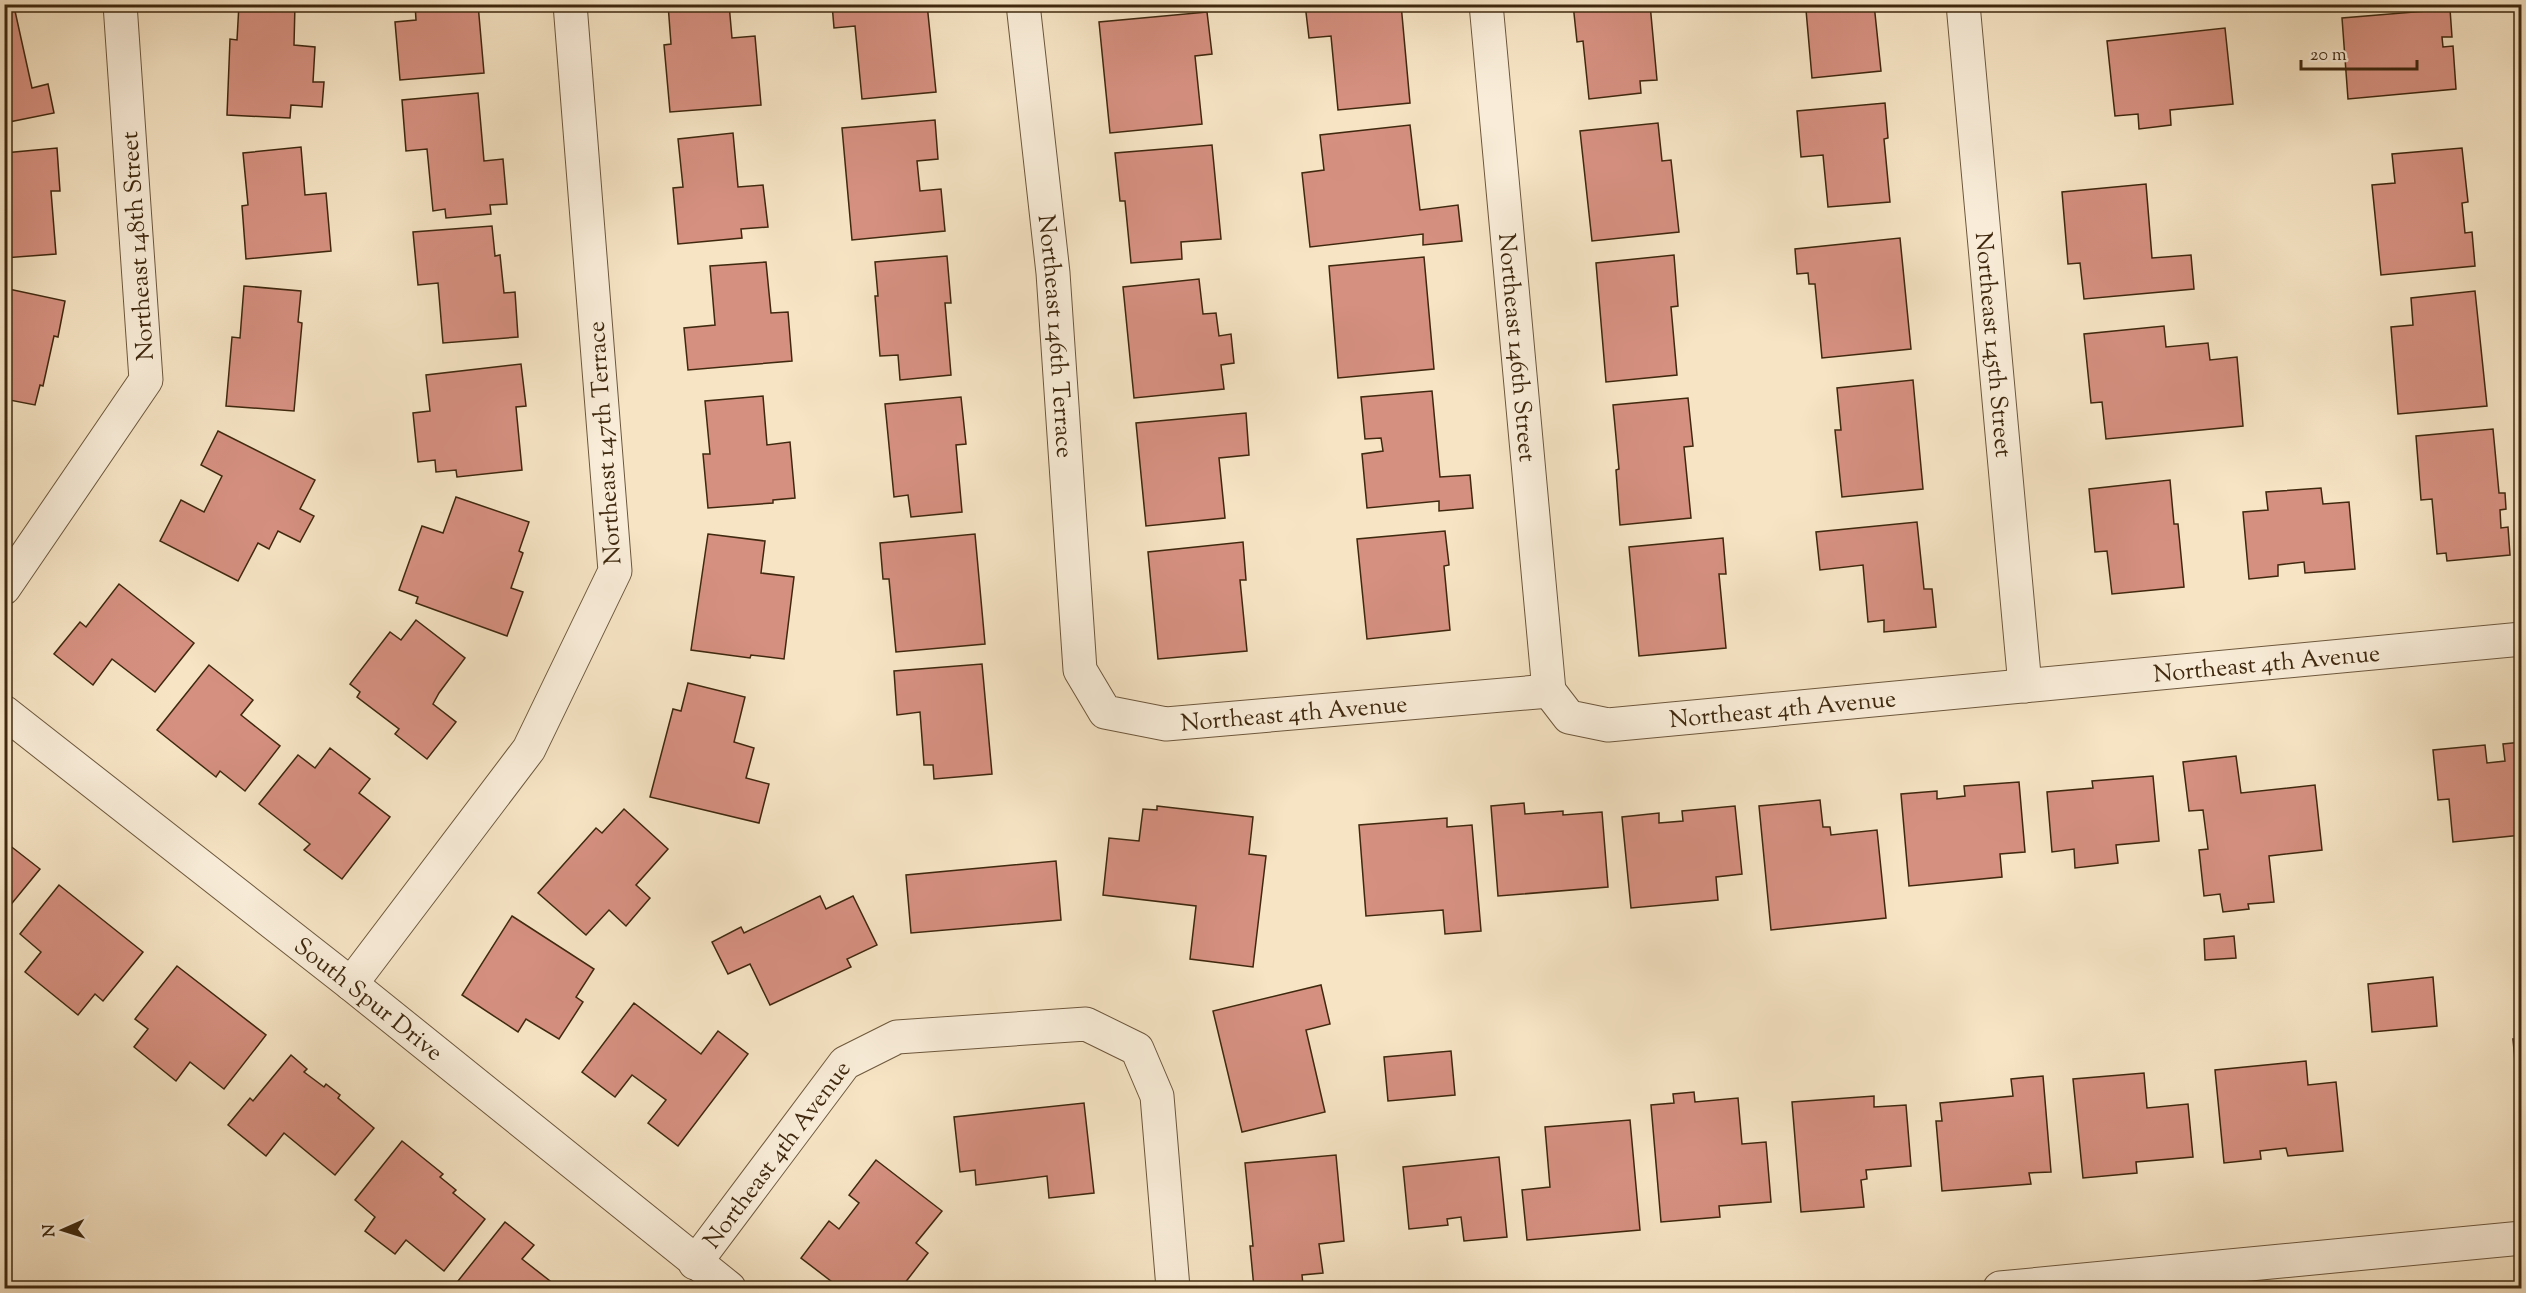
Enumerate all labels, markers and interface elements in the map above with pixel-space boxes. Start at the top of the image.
scale bar [2301,33,2416,71]
text: 20 m [2310,43,2347,69]
street label: Northeast 148th Street [114,130,164,362]
street label: Northeast 146th Terrace [1028,213,1081,459]
street label: Northeast 145th Street [1965,231,2019,459]
street label: Northeast 146th Street [1488,232,1543,464]
street label: Northeast 147th Terrace [581,320,631,566]
street label: Northeast 4th Avenue [2152,637,2382,693]
street label: Northeast 4th Avenue [1668,683,1898,738]
street label: Northeast 4th Avenue [1179,688,1409,742]
street label: South Spur Drive [286,930,449,1070]
street label: Northeast 4th Avenue [696,1054,860,1257]
north arrow [33,1200,93,1260]
text: N [39,1223,62,1238]

